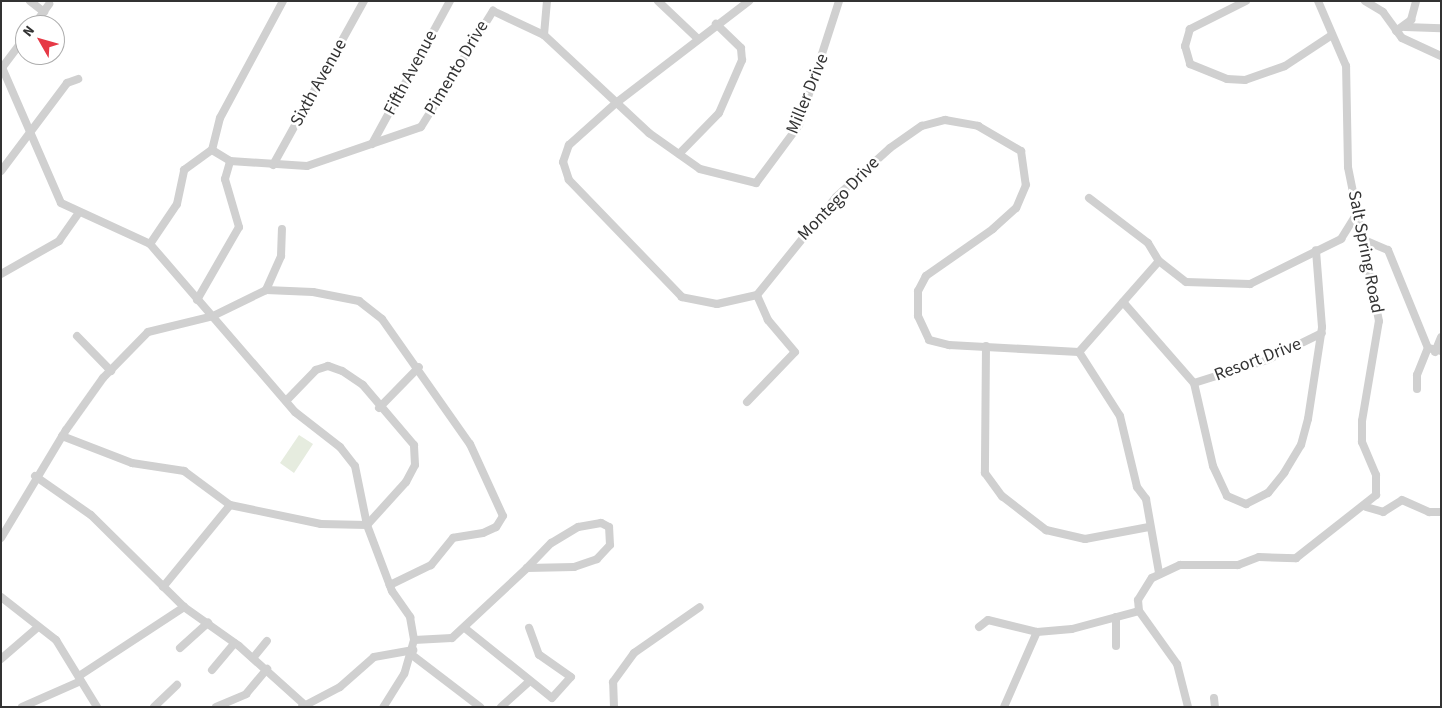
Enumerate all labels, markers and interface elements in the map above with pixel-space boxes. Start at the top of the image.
north arrow [15,15,65,65]
street label: Pimento Drive [420,17,494,119]
text: N [18,22,40,41]
street label: Fifth Avenue [380,27,442,119]
street label: Sixth Avenue [286,36,352,130]
street label: Miller Drive [782,51,834,137]
street label: Montego Drive [794,152,884,246]
street label: Salt Spring Road [1343,189,1387,315]
street label: Resort Drive [1212,334,1304,386]

